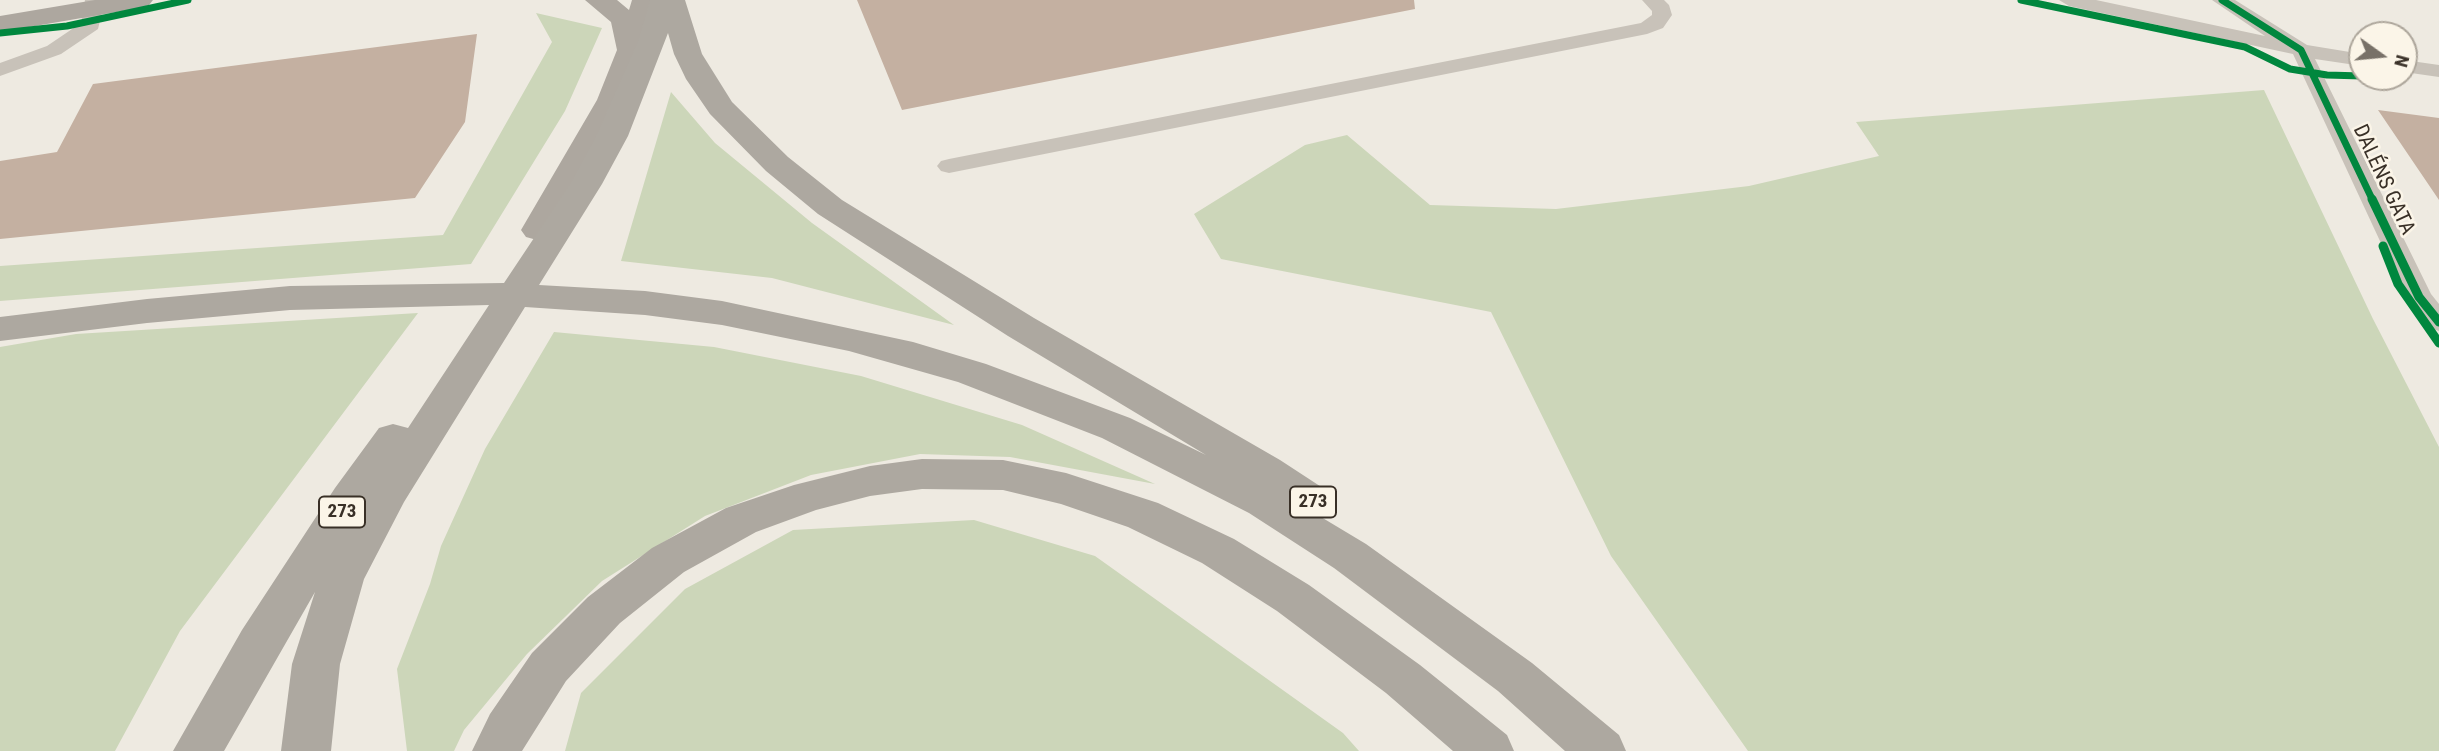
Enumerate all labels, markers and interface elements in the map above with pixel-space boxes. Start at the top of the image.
north arrow [2348,21,2418,91]
text: N [2389,52,2414,70]
street label: DALÉNS GATA [2347,121,2419,239]
road number: 273 [1290,486,1336,517]
road number: 273 [319,496,365,527]

